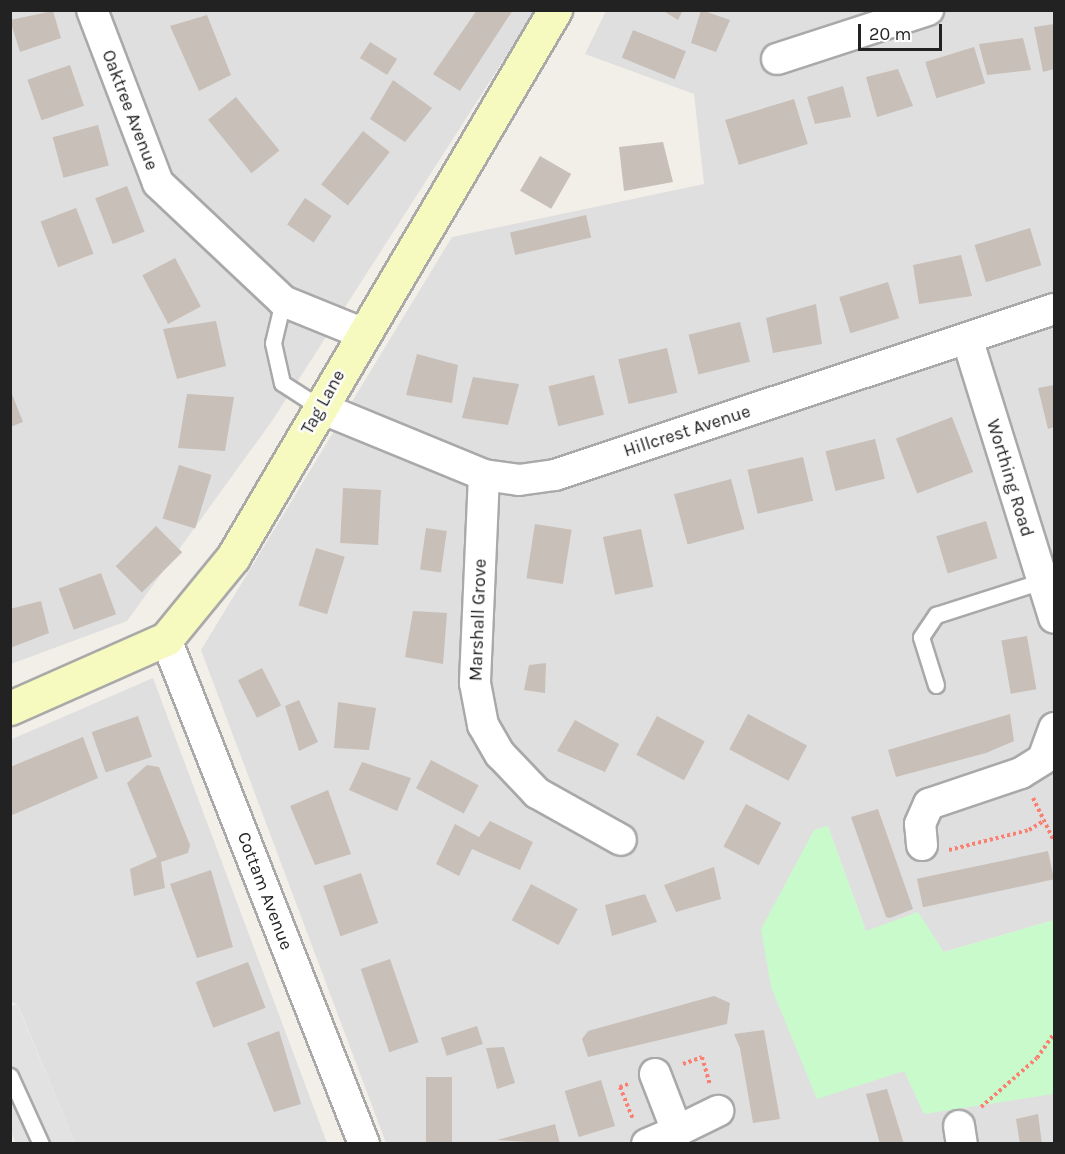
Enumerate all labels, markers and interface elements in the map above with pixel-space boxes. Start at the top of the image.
scale bar [861,12,945,50]
text: 20 m [869,23,911,45]
street label: Oaktree Avenue [97,47,163,173]
street label: Tag Lane [297,366,349,438]
street label: Hillcrest Avenue [621,400,753,462]
street label: Worthing Road [982,417,1038,539]
street label: Marshall Grove [465,558,491,682]
street label: Cottam Avenue [233,829,297,953]

